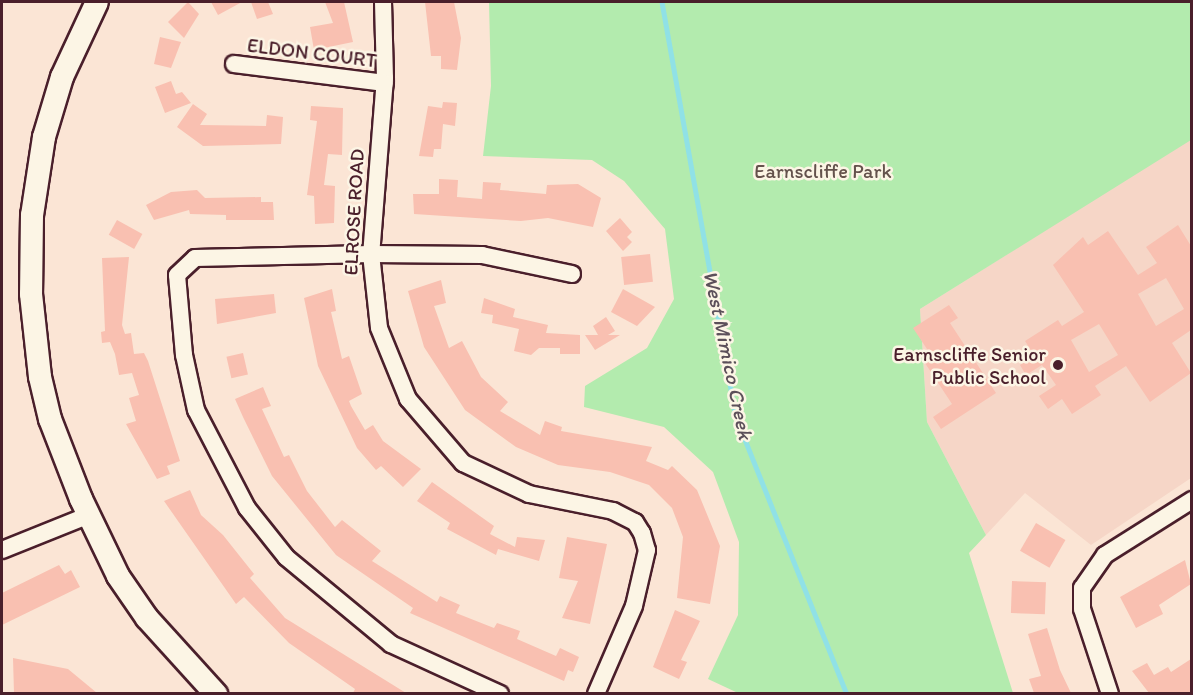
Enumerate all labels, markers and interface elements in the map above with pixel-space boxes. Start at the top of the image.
street label: ELDON COURT [246,33,378,73]
street label: ELROSE ROAD [339,148,369,276]
park label: Earnscliffe Park [754,159,892,183]
water label: West Mimico Creek [698,269,758,441]
place label: Earnscliffe Senior Public School [893,342,1046,389]
marker: Earnscliffe Senior Public School [1051,358,1065,372]

